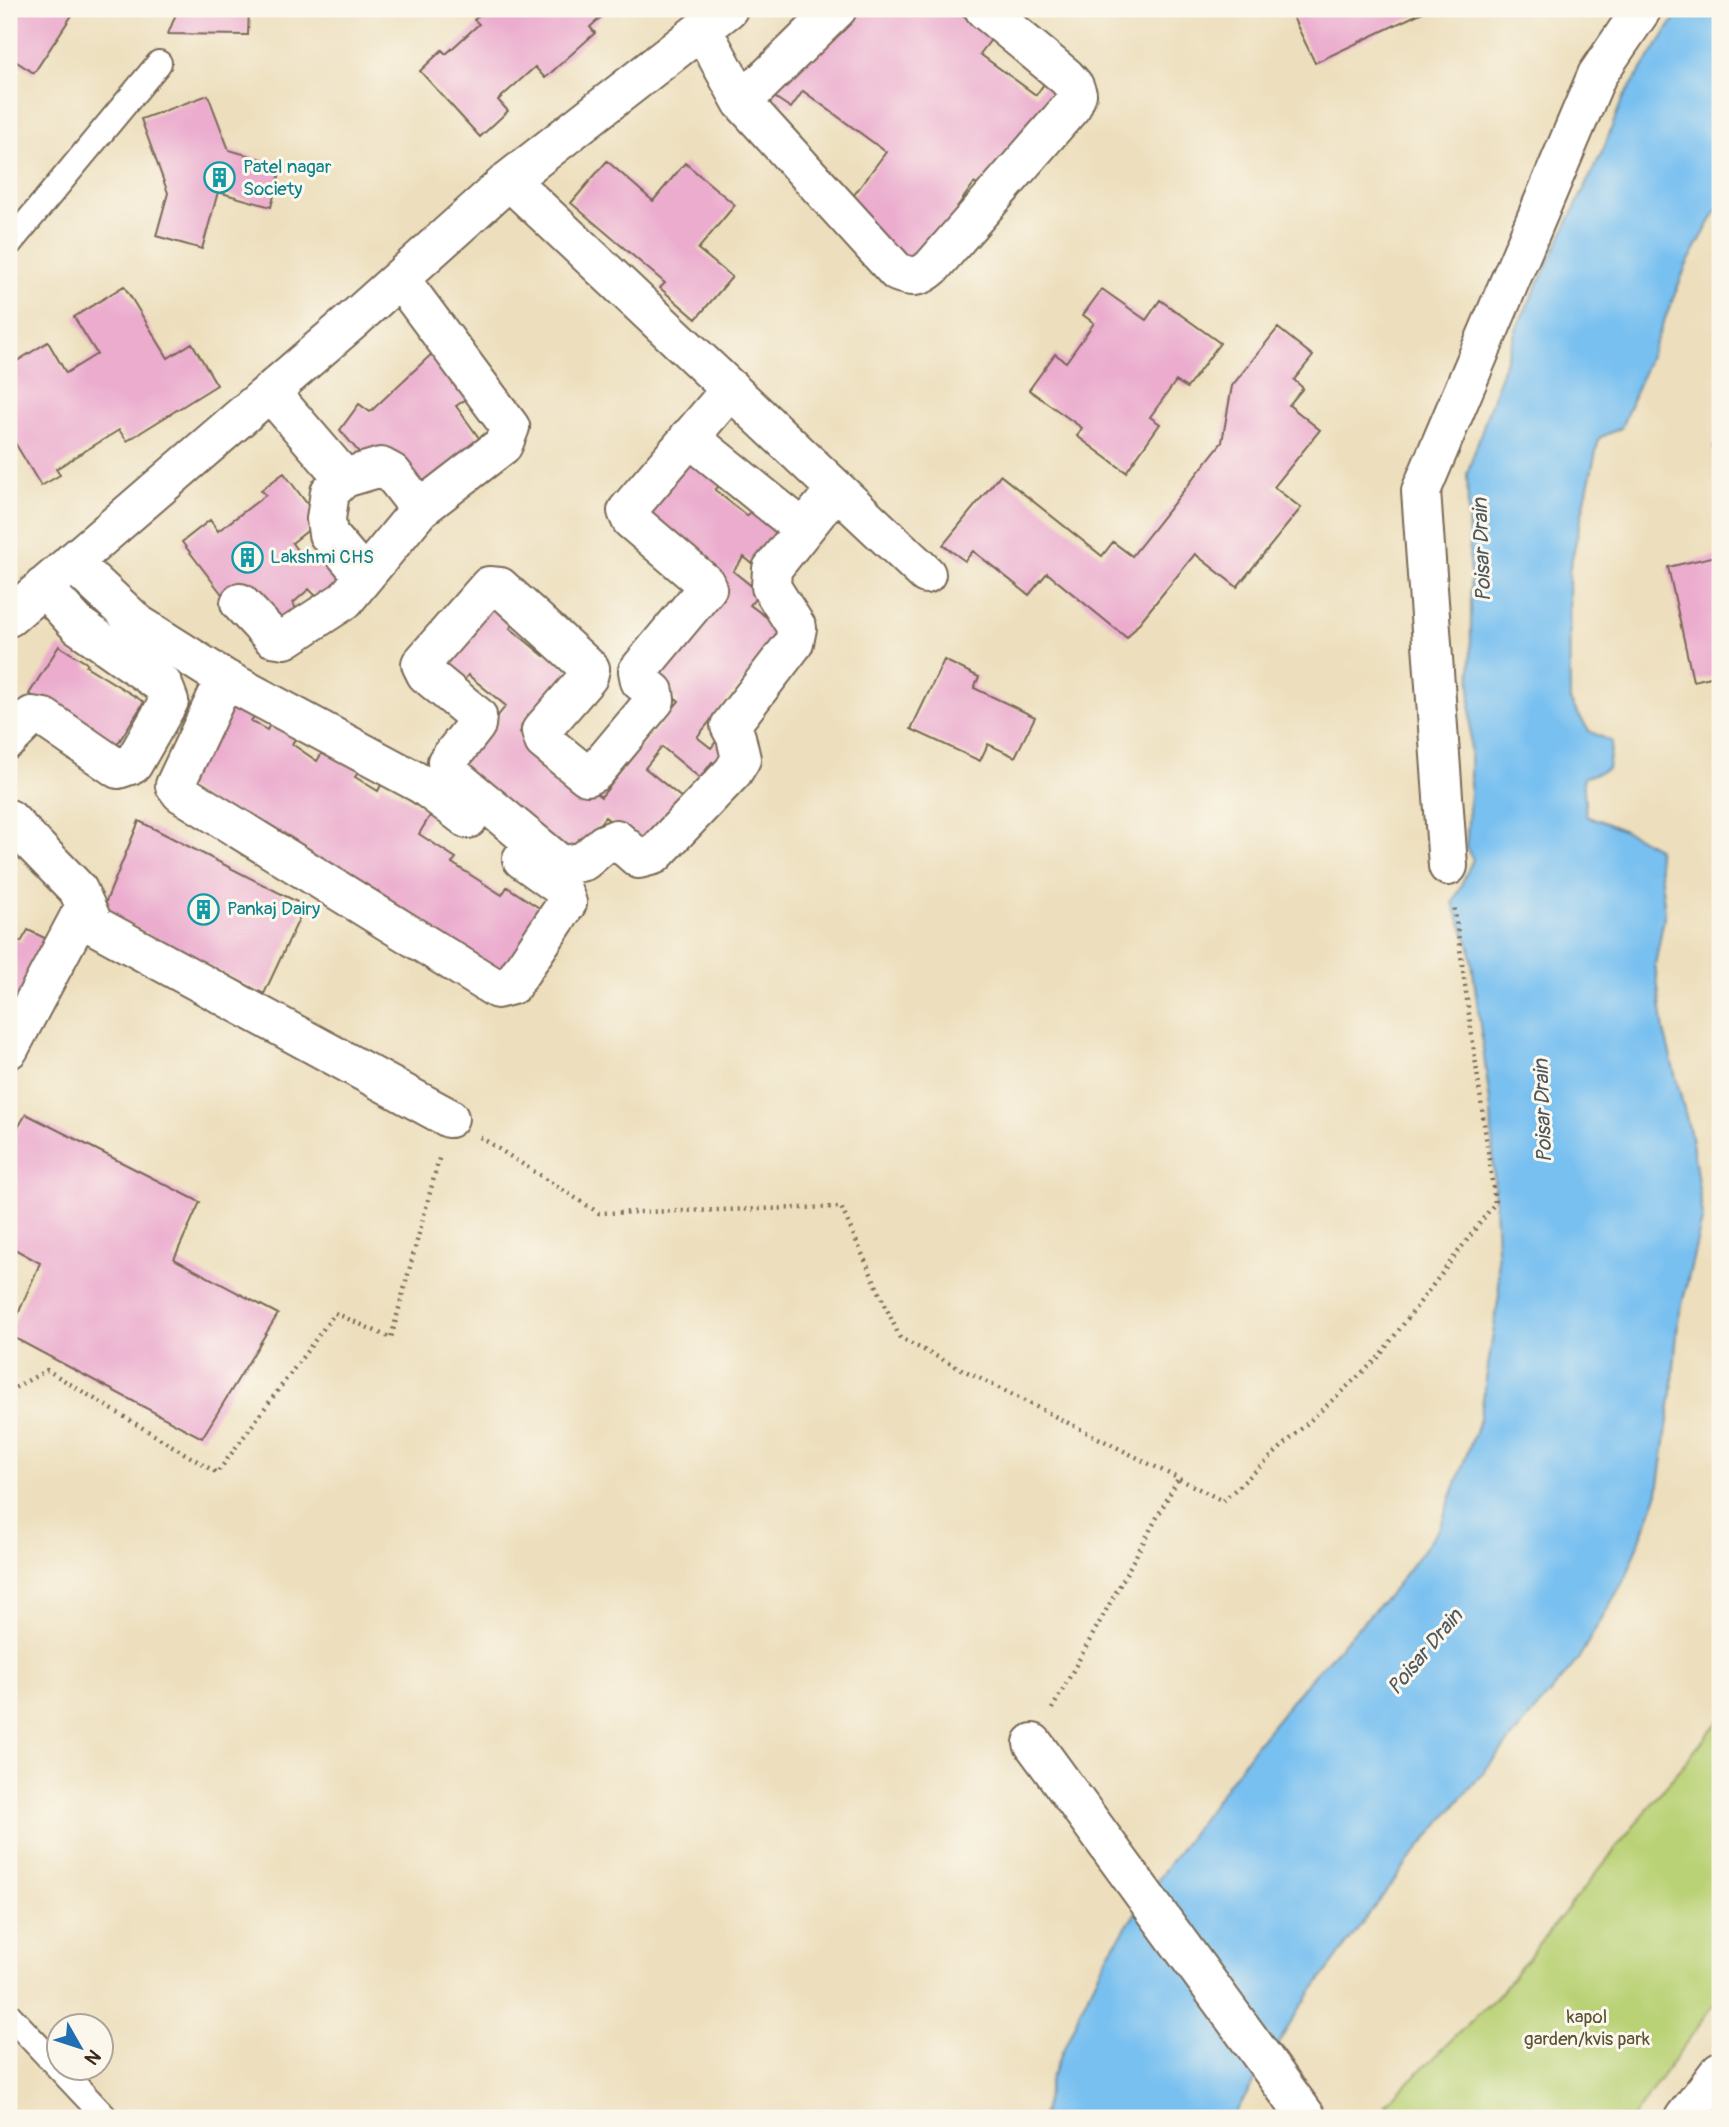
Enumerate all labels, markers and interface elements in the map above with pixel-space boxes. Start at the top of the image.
place label: Patel nagar Society [243,155,332,201]
building icon: Patel nagar Society [203,161,237,195]
water label: Poisar Drain [1467,497,1497,602]
building icon: Lakshmi CHS [230,540,264,574]
place label: Lakshmi CHS [270,545,374,569]
building icon: Pankaj Dairy [187,892,221,926]
place label: Pankaj Dairy [227,897,320,921]
water label: Poisar Drain [1528,1058,1558,1163]
water label: Poisar Drain [1381,1603,1469,1700]
park label: kapol garden/kvis park [1524,2005,1650,2051]
north arrow [46,2011,116,2082]
text: N [79,2045,106,2070]

